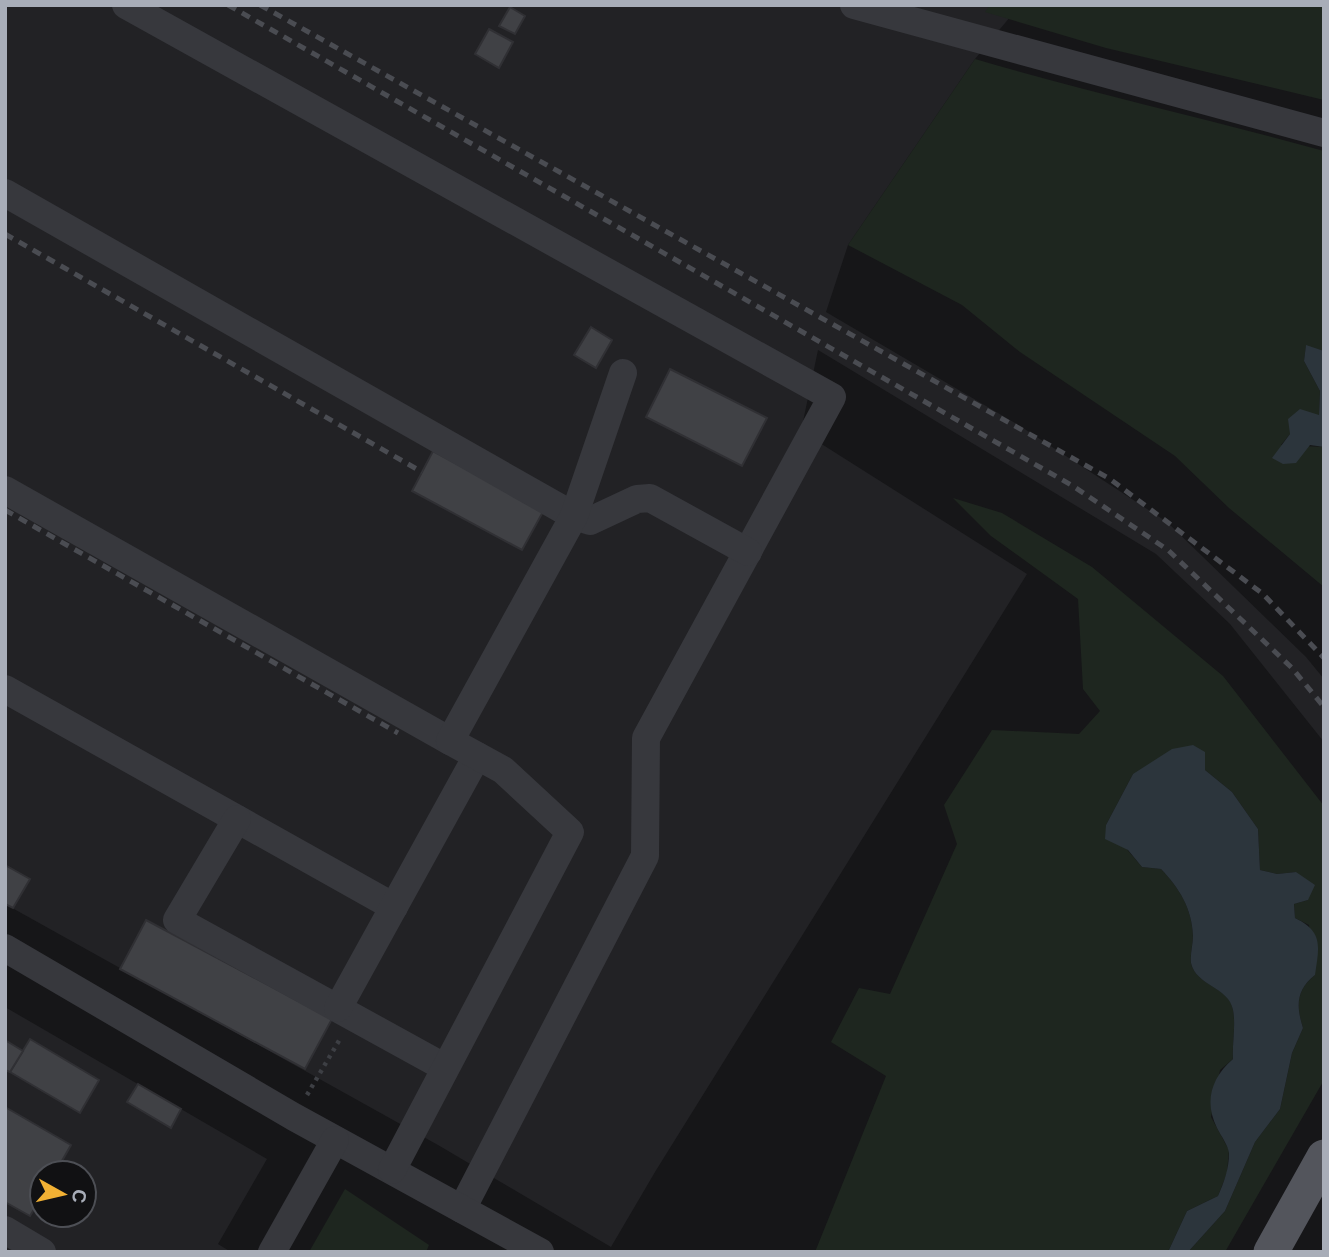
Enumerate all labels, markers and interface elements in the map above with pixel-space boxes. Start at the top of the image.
north arrow [28,1159,98,1229]
text: С [67,1188,92,1205]

